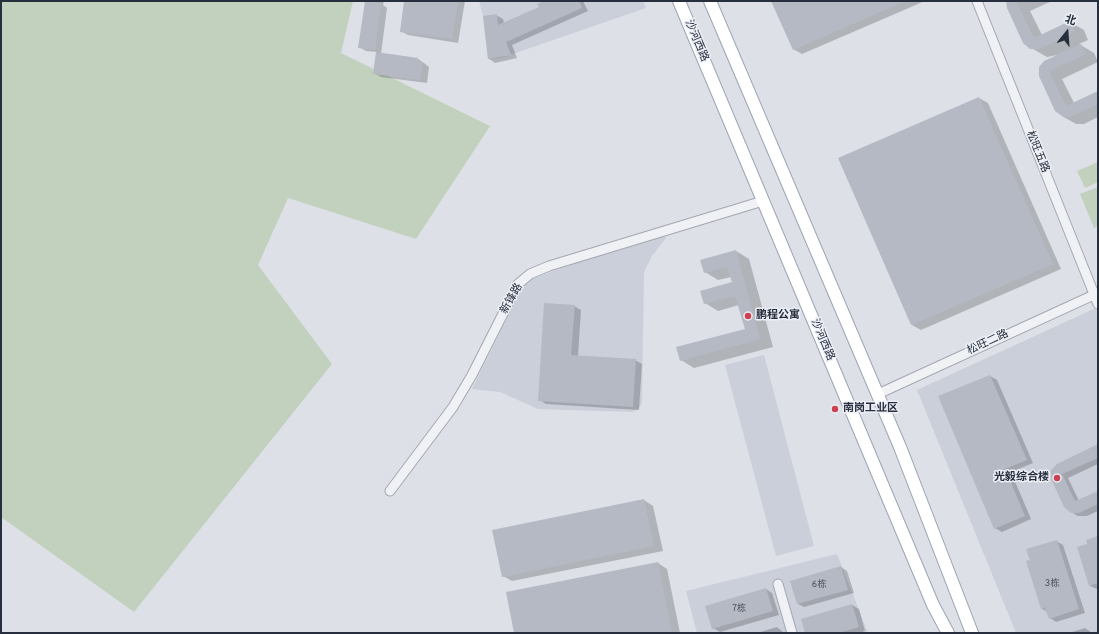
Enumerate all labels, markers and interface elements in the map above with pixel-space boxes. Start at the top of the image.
north arrow [1047,12,1087,52]
text: 北 [1063,12,1078,29]
street label: 沙河西路 [681,18,711,64]
street label: 松旺五路 [1023,129,1051,175]
street label: 新锋路 [498,281,526,317]
place label: 鹏程公寓 [756,309,800,323]
marker: 鹏程公寓 [743,311,753,321]
street label: 沙河西路 [807,317,837,363]
street label: 松旺二路 [965,328,1011,358]
place label: 南岗工业区 [843,402,898,416]
marker: 南岗工业区 [830,404,840,414]
place label: 光毅综合楼 [994,471,1049,485]
marker: 光毅综合楼 [1052,473,1062,483]
house number: 3栋 [1045,579,1059,589]
house number: 6栋 [812,580,826,590]
house number: 7栋 [732,604,746,614]

